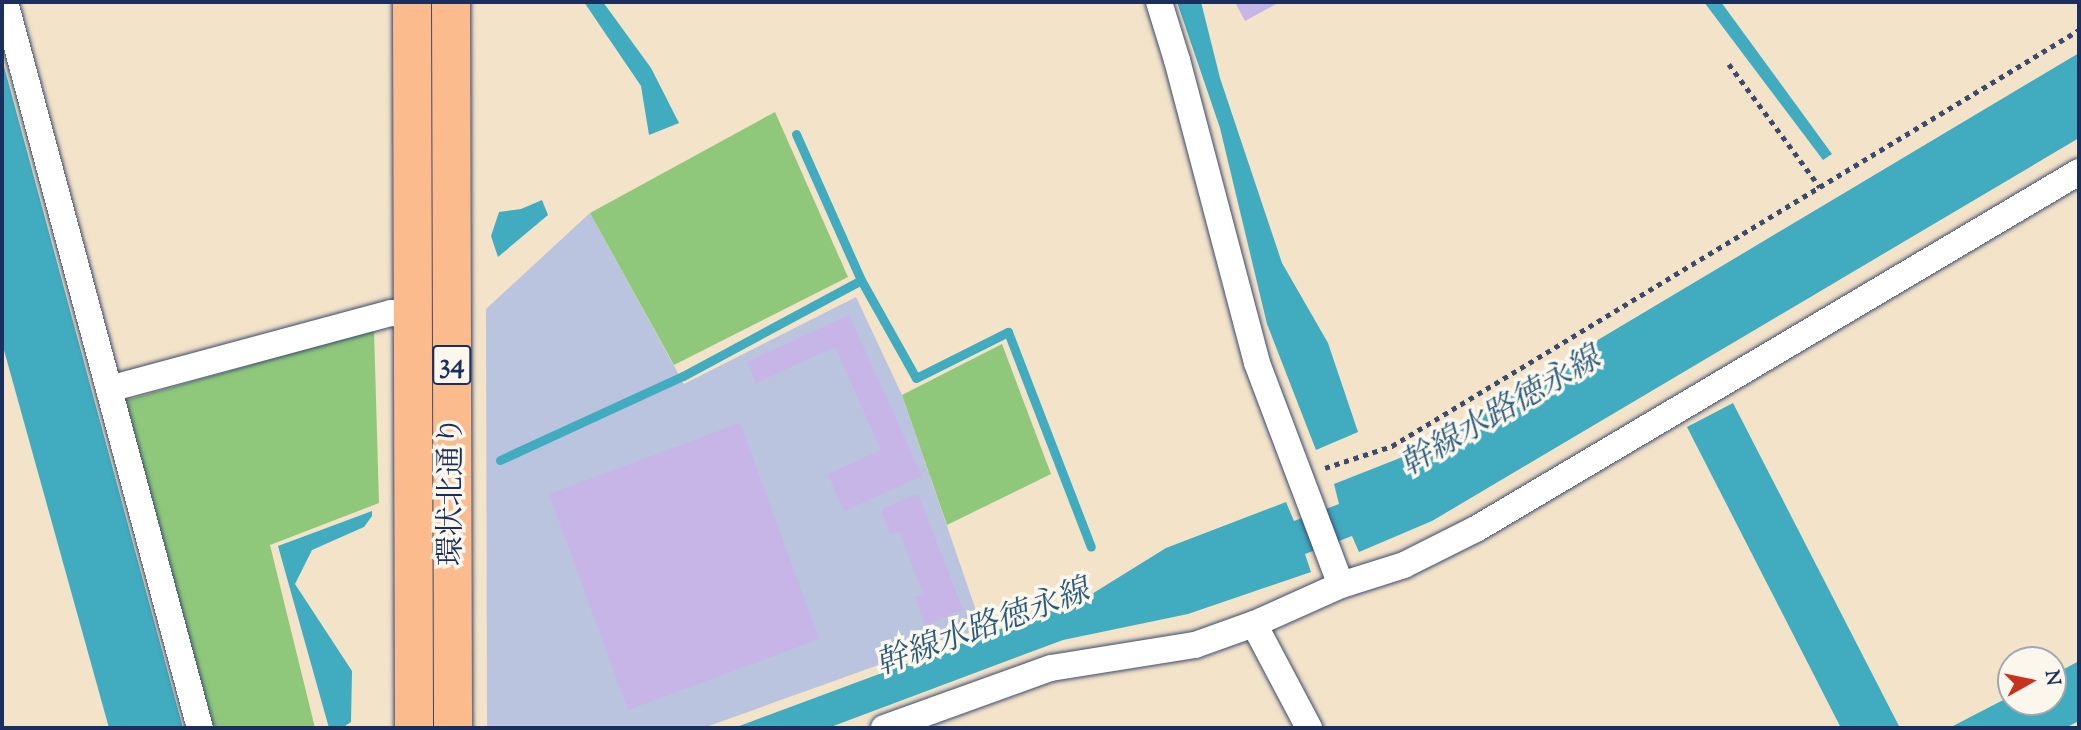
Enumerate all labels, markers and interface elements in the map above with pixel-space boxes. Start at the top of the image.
road number: 34 [431,340,473,390]
water label: 幹線水路徳永線 [1394,340,1608,486]
street label: 環状北通り [435,416,471,566]
water label: 幹線水路徳永線 [871,573,1095,685]
north arrow [1997,646,2067,716]
text: N [2037,668,2066,688]

